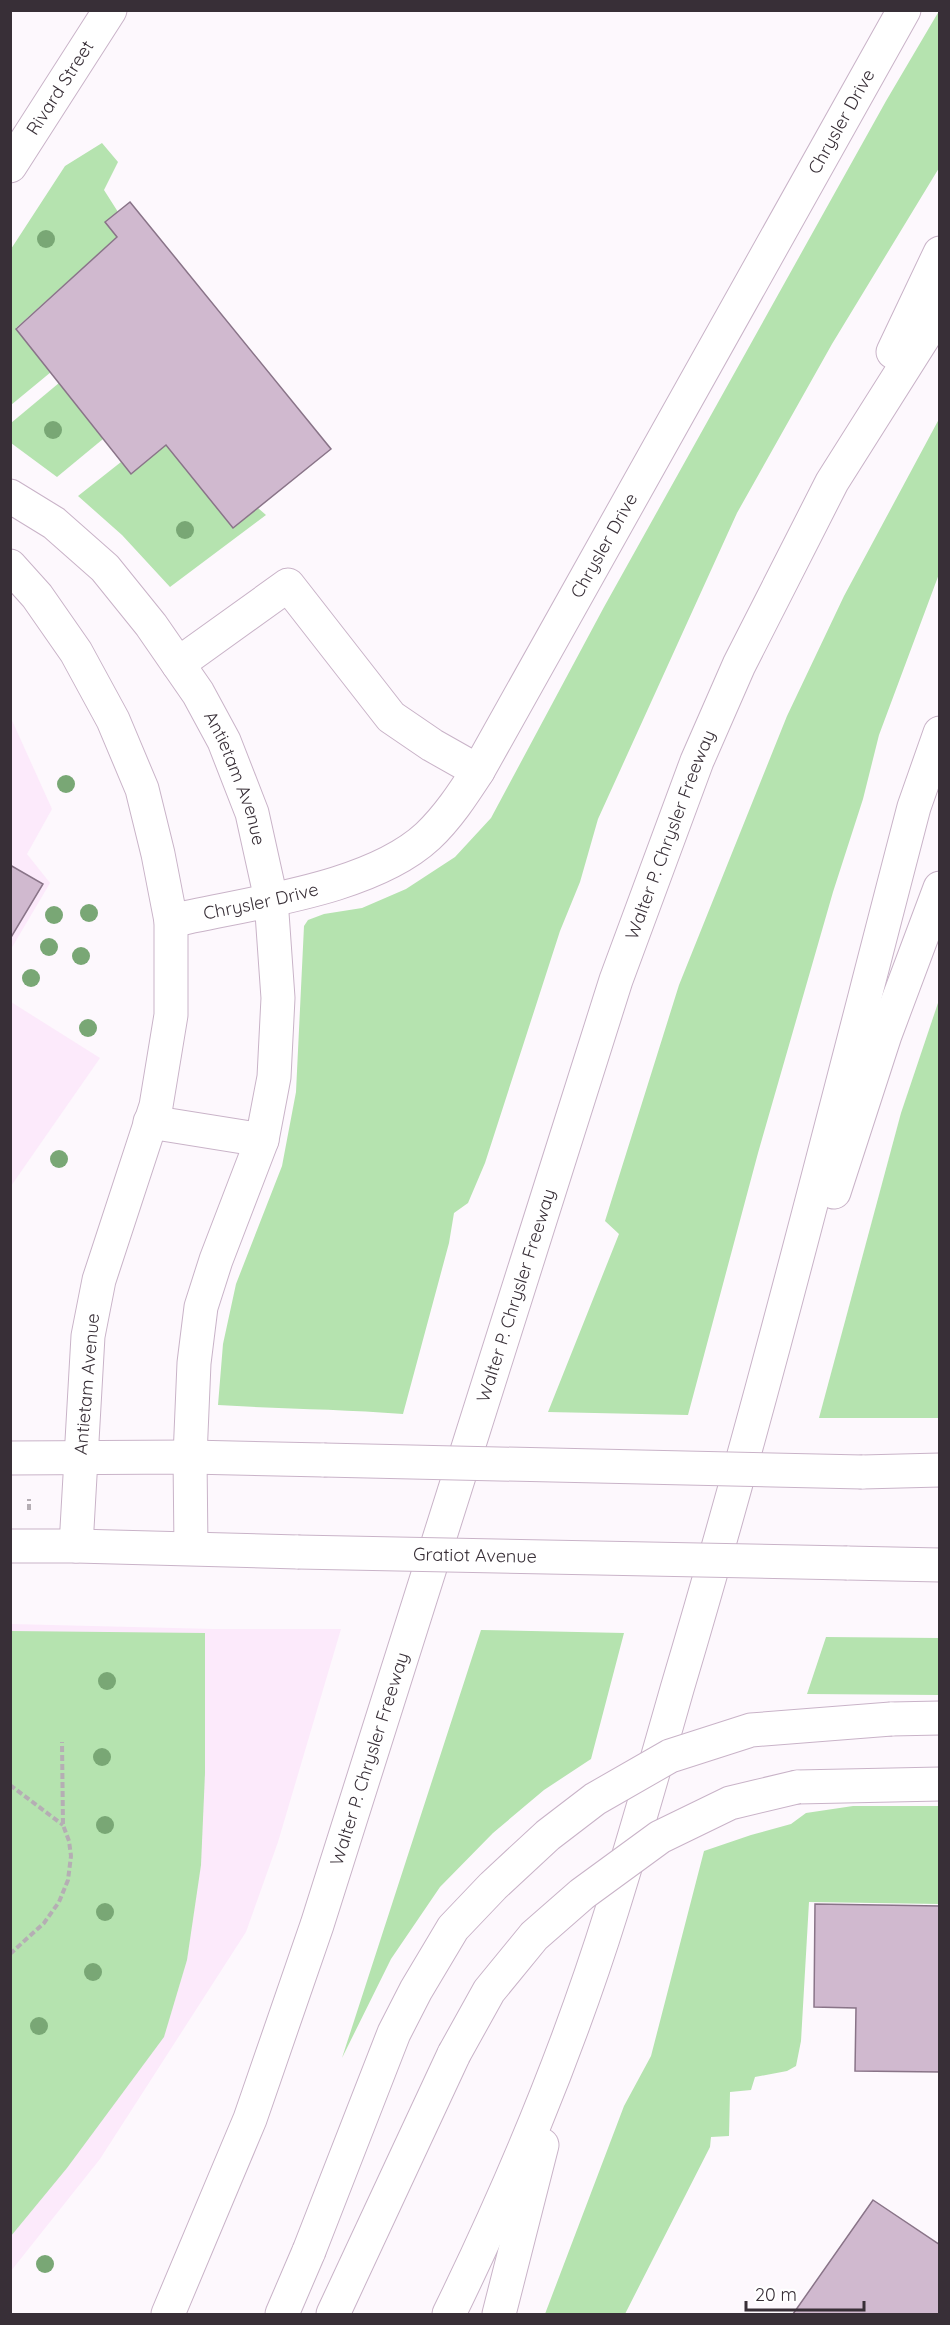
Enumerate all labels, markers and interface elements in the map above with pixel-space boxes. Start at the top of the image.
street label: Rivard Street [21,36,99,139]
street label: Chrysler Drive [803,65,880,178]
street label: Chrysler Drive [565,489,642,602]
street label: Antietam Avenue [199,707,271,847]
street label: Walter P. Chrysler Freeway [620,726,720,943]
street label: Chrysler Drive [201,877,321,925]
street label: Walter P. Chrysler Freeway [471,1186,560,1405]
street label: Antietam Avenue [69,1312,104,1456]
street label: Gratiot Avenue [413,1542,537,1568]
street label: Walter P. Chrysler Freeway [325,1649,414,1868]
scale bar [746,2274,864,2312]
text: 20 m [755,2283,797,2306]

